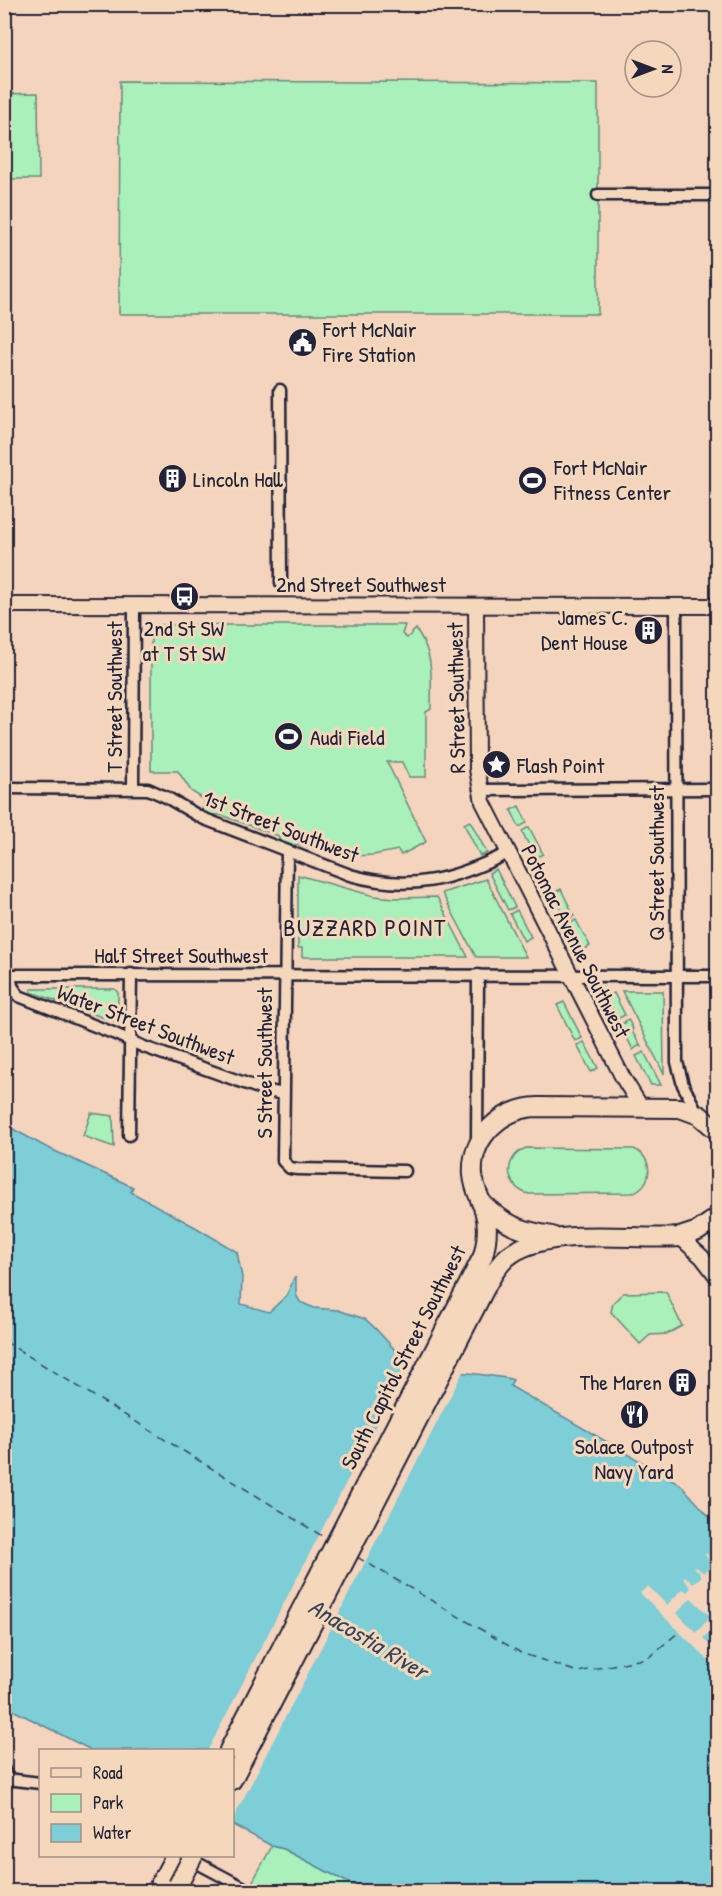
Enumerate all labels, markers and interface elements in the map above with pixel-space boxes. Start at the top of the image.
north arrow [623,39,683,99]
text: N [657,65,679,74]
place label: Fort McNair Fire Station [322,314,417,369]
public building icon: Fort McNair Fire Station [286,326,318,358]
place label: Fort McNair Fitness Center [553,452,672,507]
building icon: Lincoln Hall [156,463,188,495]
place label: Lincoln Hall [193,464,283,494]
sports icon: Fort McNair Fitness Center [517,464,549,496]
street label: 2nd Street Southwest [276,569,446,599]
bus stop icon: 2nd St SW at T St SW [168,580,200,612]
place label: James C. Dent House [541,602,628,657]
place label: 2nd St SW at T St SW [143,613,226,668]
building icon: James C. Dent House [633,614,665,646]
street label: T Street Southwest [99,621,129,773]
street label: R Street Southwest [440,622,472,774]
sports icon: Audi Field [273,721,305,753]
place label: Audi Field [310,722,385,752]
place icon: Flash Point [480,749,512,781]
place label: Flash Point [516,750,605,780]
street label: 1st Street Southwest [199,782,364,870]
street label: Q Street Southwest [641,785,671,941]
street label: Potomac Avenue Southwest [514,839,638,1043]
district label: BUZZARD POINT [283,911,447,943]
street label: Half Street Southwest [94,940,268,970]
street label: Water Street Southwest [53,976,239,1072]
street label: S Street Southwest [249,987,279,1139]
street label: South Capitol Street Southwest [333,1239,473,1474]
building icon: The Maren [667,1366,699,1398]
place label: The Maren [580,1367,662,1397]
restaurant icon: Solace Outpost Navy Yard [618,1398,650,1430]
place label: Solace Outpost Navy Yard [575,1431,694,1486]
water label: Anacostia River [303,1590,436,1688]
legend [39,1749,234,1857]
text: Road [93,1760,123,1785]
text: Park [93,1790,124,1815]
text: Water [93,1820,131,1845]

